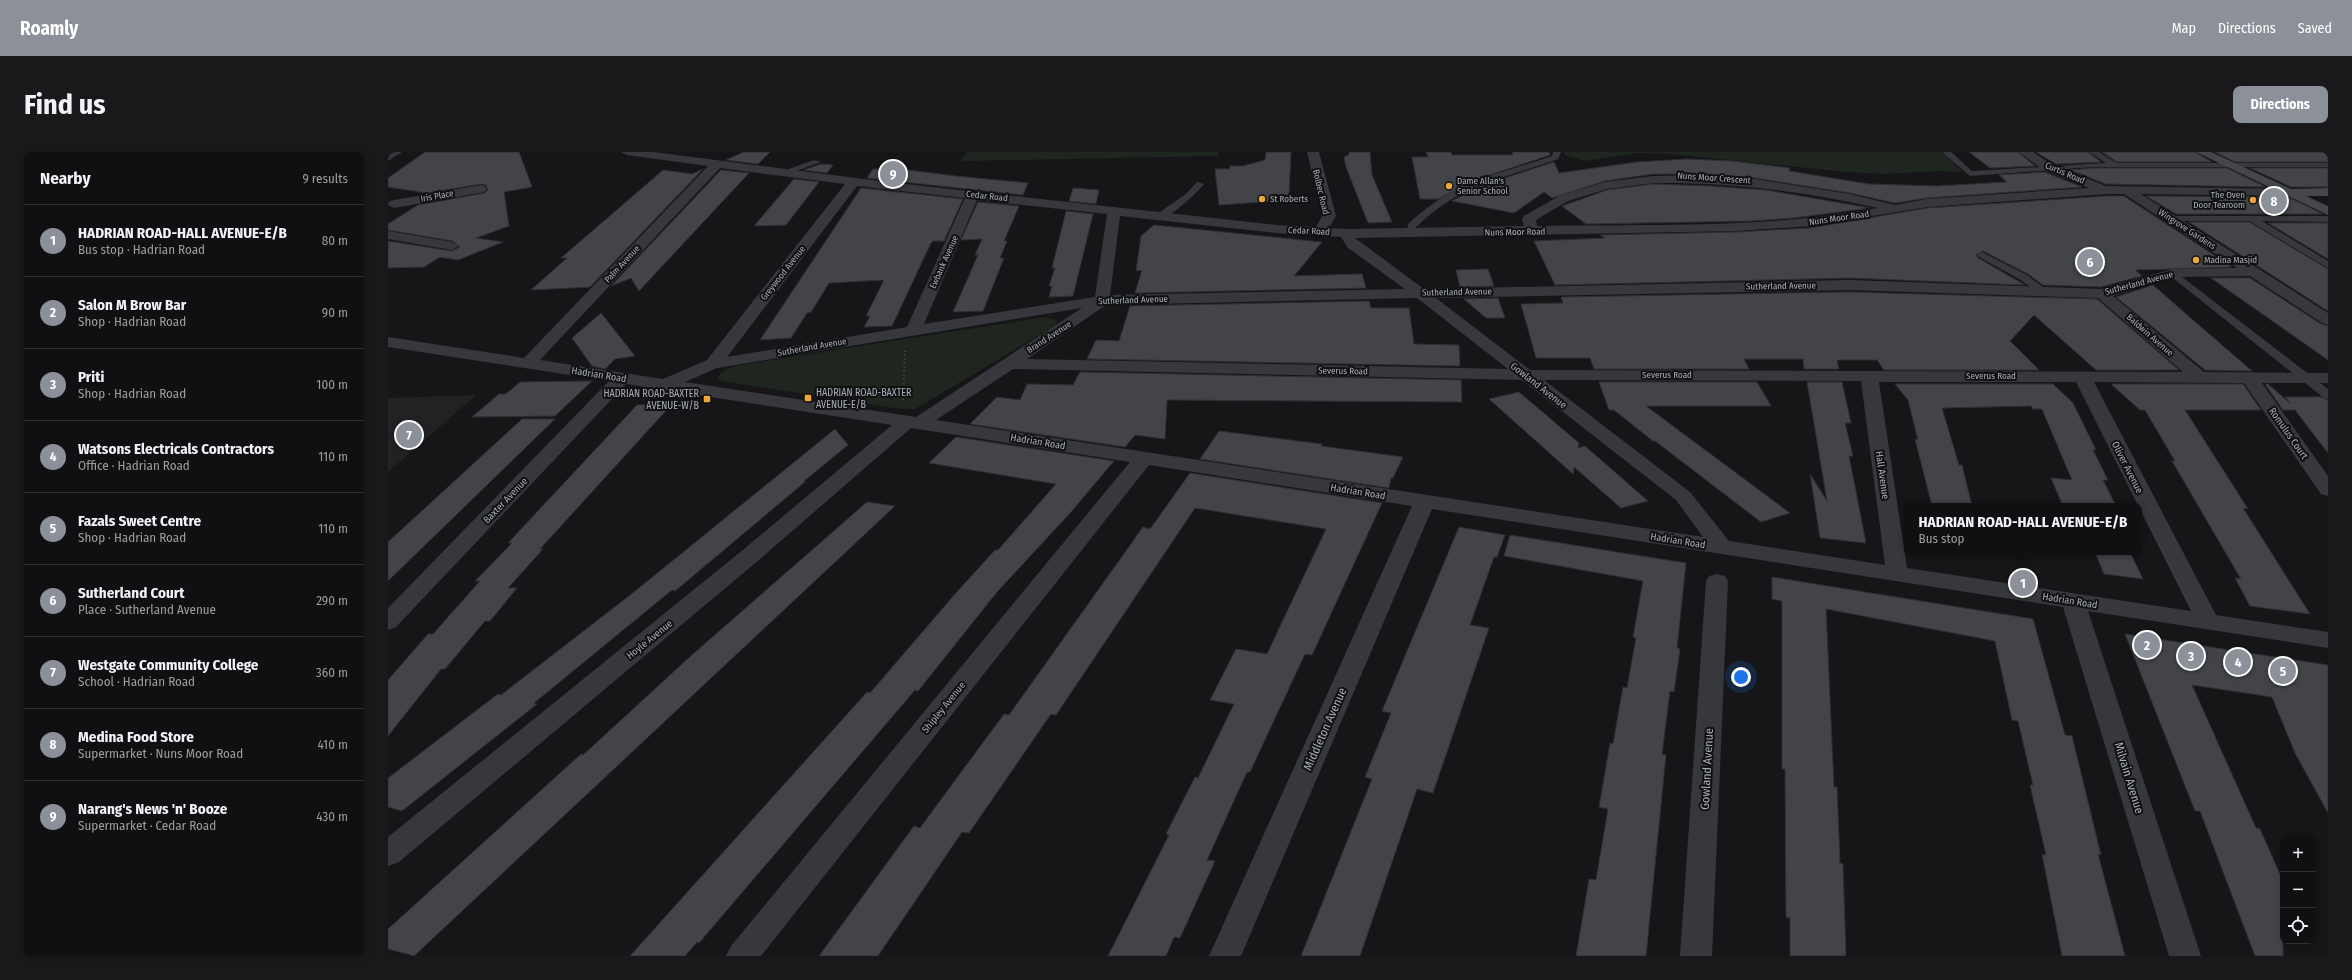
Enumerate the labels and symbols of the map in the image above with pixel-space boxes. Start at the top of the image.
pin: 9 [880,159,906,189]
street label: Curtis Road [2044,160,2086,186]
street label: Bolbec Road [1311,169,1331,216]
street label: Nuns Moor Crescent [1677,170,1751,186]
place label: Dame Allan's Senior School [1457,176,1508,196]
marker: Dame Allan's Senior School [1444,181,1454,191]
pin: 8 [2261,186,2287,216]
street label: Iris Place [420,188,455,204]
street label: Cedar Road [966,189,1009,203]
place label: The Oven Door Tearoom [2193,190,2245,210]
marker: St Roberts [1257,194,1267,204]
place label: St Roberts [1270,194,1308,204]
marker: The Oven Door Tearoom [2248,195,2258,205]
street label: Wingrove Gardens [2156,207,2218,251]
street label: Nuns Moor Road [1808,209,1870,227]
street label: Cedar Road [1288,225,1330,237]
street label: Nuns Moor Road [1485,226,1546,238]
street label: Ewbank Avenue [928,233,960,290]
street label: Palm Avenue [602,243,642,285]
street label: Greywood Avenue [759,244,808,302]
pin: 6 [2077,247,2103,277]
marker: Madina Masjid [2191,255,2201,265]
place label: Madina Masjid [2204,255,2257,265]
street label: Sutherland Avenue [2104,269,2175,297]
street label: Sutherland Avenue [1746,280,1817,292]
street label: Sutherland Avenue [1422,286,1493,298]
street label: Sutherland Avenue [1098,294,1169,306]
street label: Baldwin Avenue [2125,312,2176,358]
street label: Brand Avenue [1025,319,1074,355]
street label: Sutherland Avenue [777,336,848,358]
street label: Gowland Avenue [1508,360,1569,412]
street label: Hadrian Road [570,365,627,385]
street label: Severus Road [1318,366,1368,376]
street label: Severus Road [1642,370,1692,380]
street label: Severus Road [1966,371,2016,381]
place label: HADRIAN ROAD-BAXTER AVENUE-E/B [816,387,912,411]
place label: HADRIAN ROAD-BAXTER AVENUE-W/B [603,388,700,412]
marker: HADRIAN ROAD-BAXTER AVENUE-E/B [803,393,813,403]
marker: HADRIAN ROAD-BAXTER AVENUE-W/B [702,394,712,404]
street label: Romulus Court [2266,406,2311,462]
pin: 7 [396,420,422,450]
street label: Hadrian Road [1009,432,1066,452]
street label: Oliver Avenue [2109,439,2145,495]
street label: Hall Avenue [1873,450,1891,500]
street label: Baxter Avenue [481,475,530,526]
street label: Hadrian Road [1329,482,1386,502]
street label: Hadrian Road [1649,531,1706,551]
pin: 1 [2010,568,2036,598]
street label: Hadrian Road [2041,591,2098,611]
street label: Hoyle Avenue [624,618,675,662]
pin: 2 [2134,630,2160,660]
pin: 3 [2178,641,2204,671]
pin: 4 [2225,647,2251,677]
pin: 5 [2270,656,2296,686]
your location [1731,667,1751,687]
street label: Shipley Avenue [919,680,968,736]
street label: Middleton Avenue [1301,686,1349,772]
street label: Gowland Avenue [1698,728,1716,810]
street label: Milvain Avenue [2112,741,2147,815]

